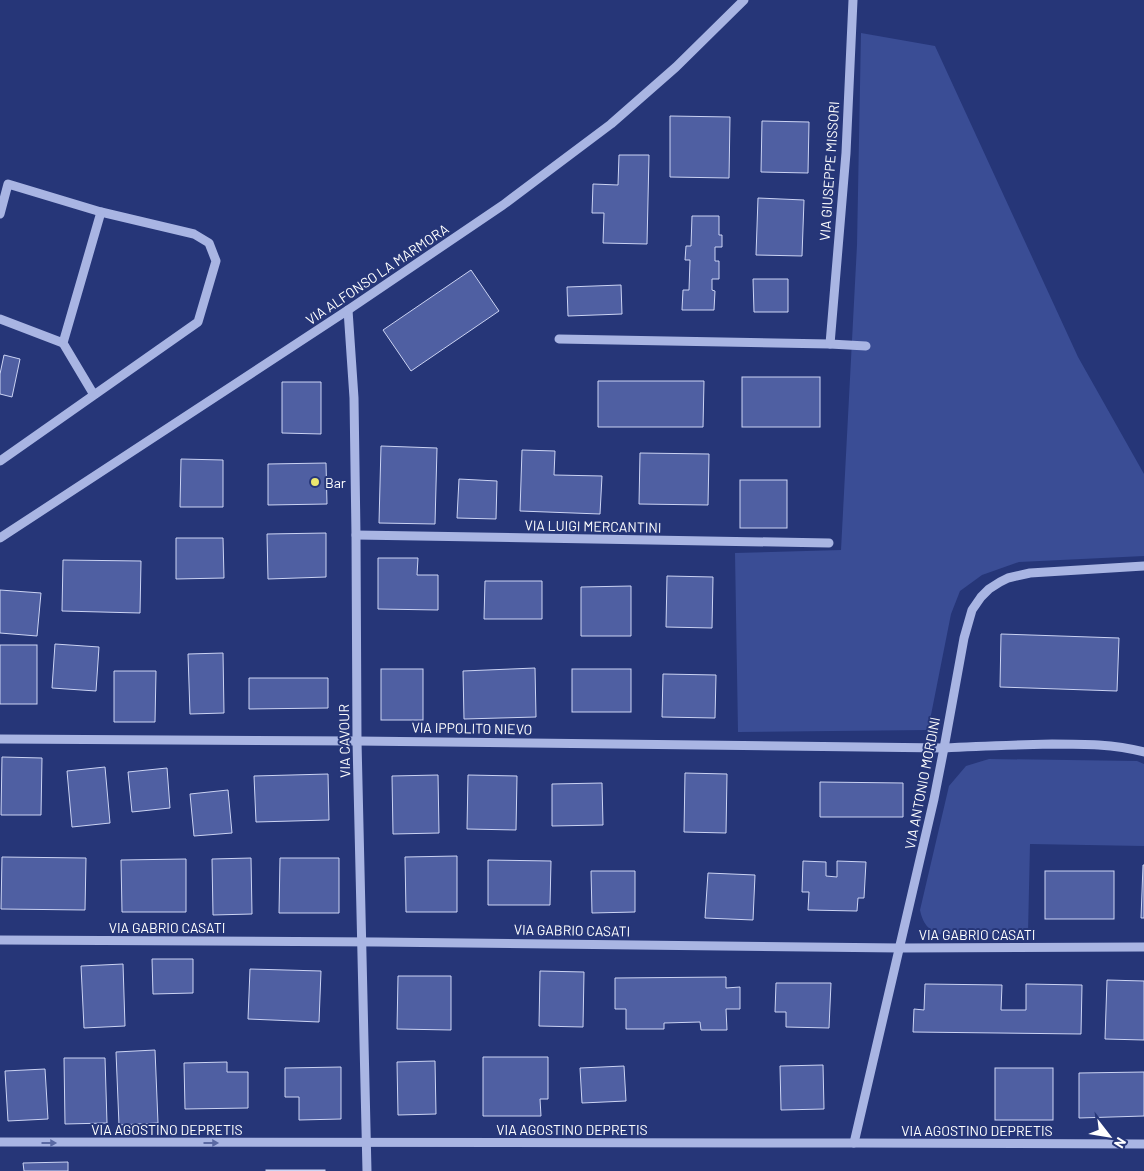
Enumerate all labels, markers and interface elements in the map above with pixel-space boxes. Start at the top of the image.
street label: VIA GIUSEPPE MISSORI [816,101,842,241]
street label: VIA ALFONSO LA MARMORA [302,220,452,328]
place label: Bar [325,474,346,491]
marker: Bar [309,476,321,488]
street label: VIA LUIGI MERCANTINI [524,516,662,536]
street label: VIA CAVOUR [335,704,353,778]
street label: VIA ANTONIO MORDINI [901,715,943,851]
street label: VIA IPPOLITO NIEVO [411,718,533,738]
street label: VIA GABRIO CASATI [109,919,225,936]
street label: VIA GABRIO CASATI [514,920,630,940]
street label: VIA GABRIO CASATI [919,926,1035,943]
north arrow [1084,1111,1134,1161]
street label: VIA AGOSTINO DEPRETIS [91,1121,243,1138]
street label: VIA AGOSTINO DEPRETIS [496,1121,648,1138]
street label: VIA AGOSTINO DEPRETIS [901,1122,1053,1139]
text: N [1111,1135,1130,1151]
one-way arrow [41,1139,57,1147]
one-way arrow [203,1139,219,1147]

